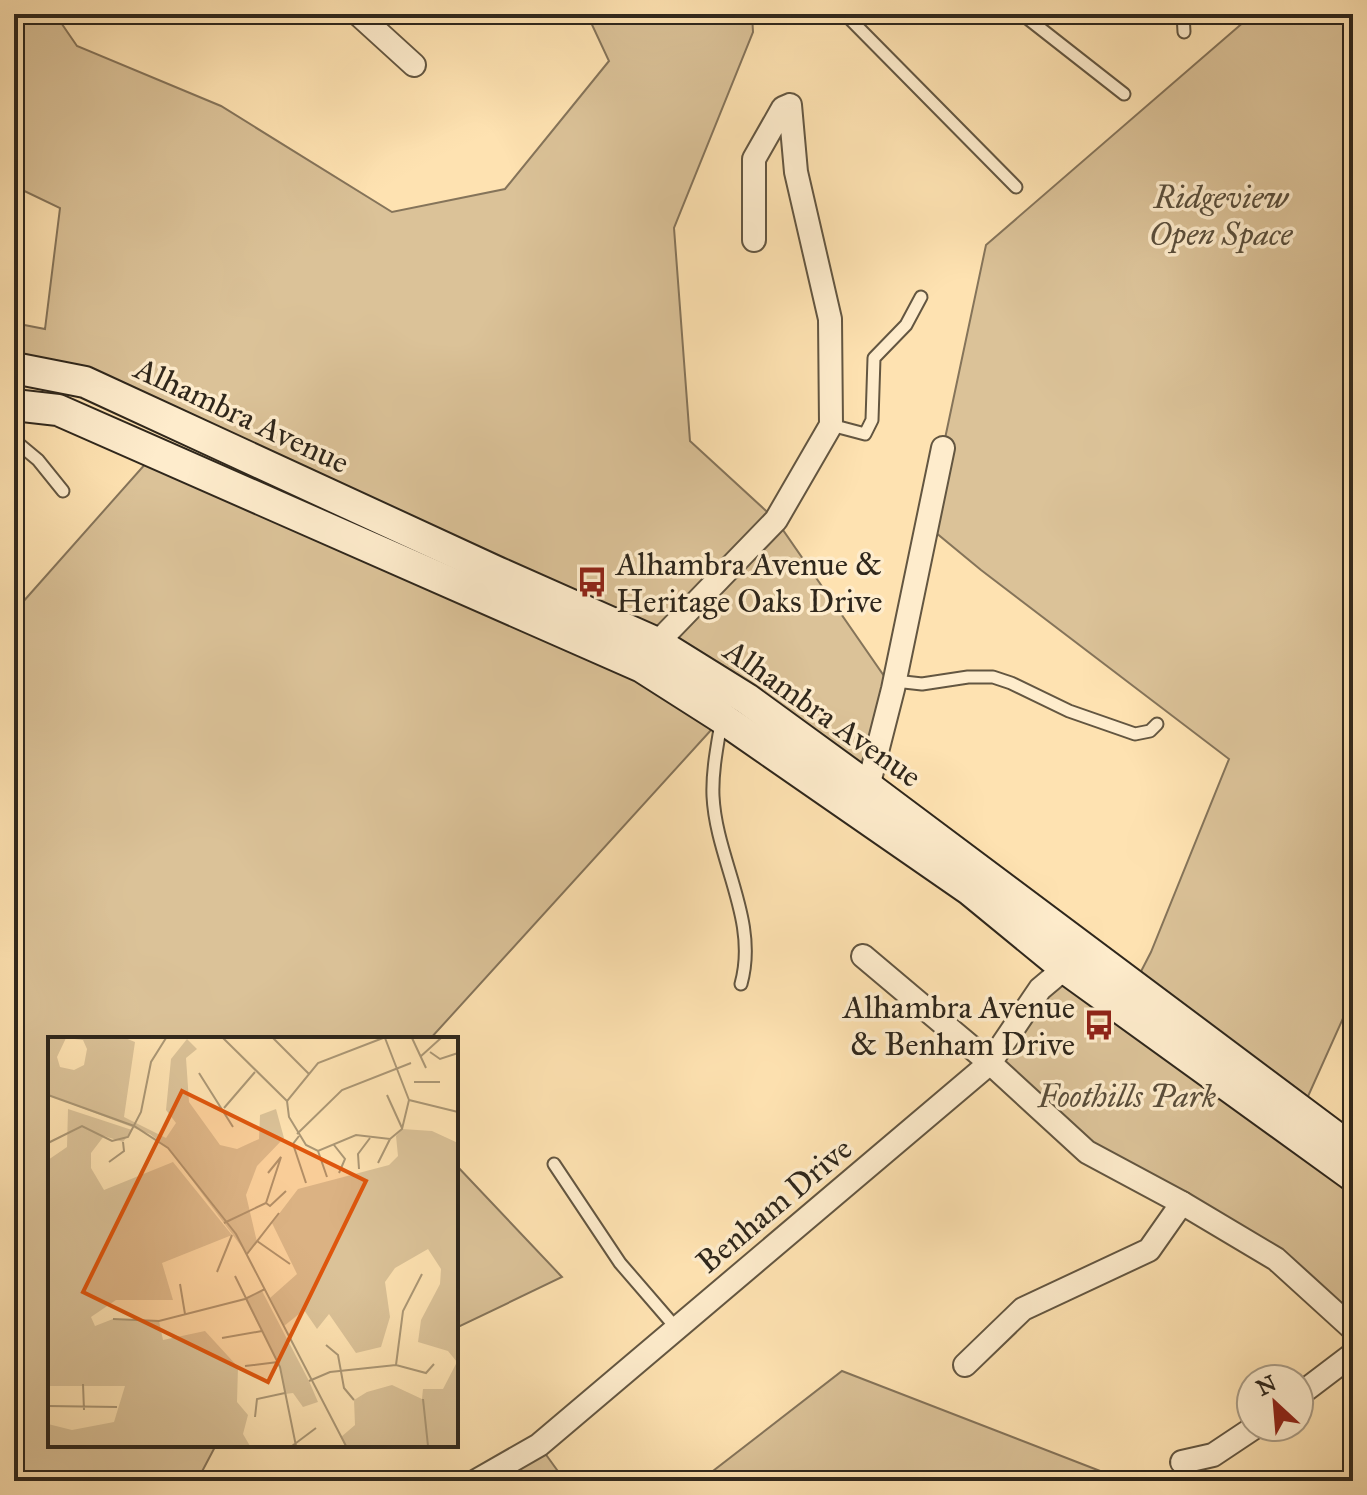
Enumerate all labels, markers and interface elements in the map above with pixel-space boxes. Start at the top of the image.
park label: Ridgeview Open Space [1150,178,1294,254]
street label: Alhambra Avenue [127,348,355,482]
place label: Alhambra Avenue & Heritage Oaks Drive [614,545,883,621]
bus stop icon: Alhambra Avenue & Heritage Oaks Drive [575,565,609,599]
street label: Alhambra Avenue [715,630,929,796]
place label: Alhambra Avenue & Benham Drive [841,988,1075,1064]
bus stop icon: Alhambra Avenue & Benham Drive [1082,1008,1116,1042]
inset map [48,1037,458,1447]
park label: Foothills Park [1037,1077,1216,1116]
street label: Benham Drive [689,1129,860,1282]
north arrow [1235,1363,1315,1443]
text: N [1252,1369,1281,1402]

